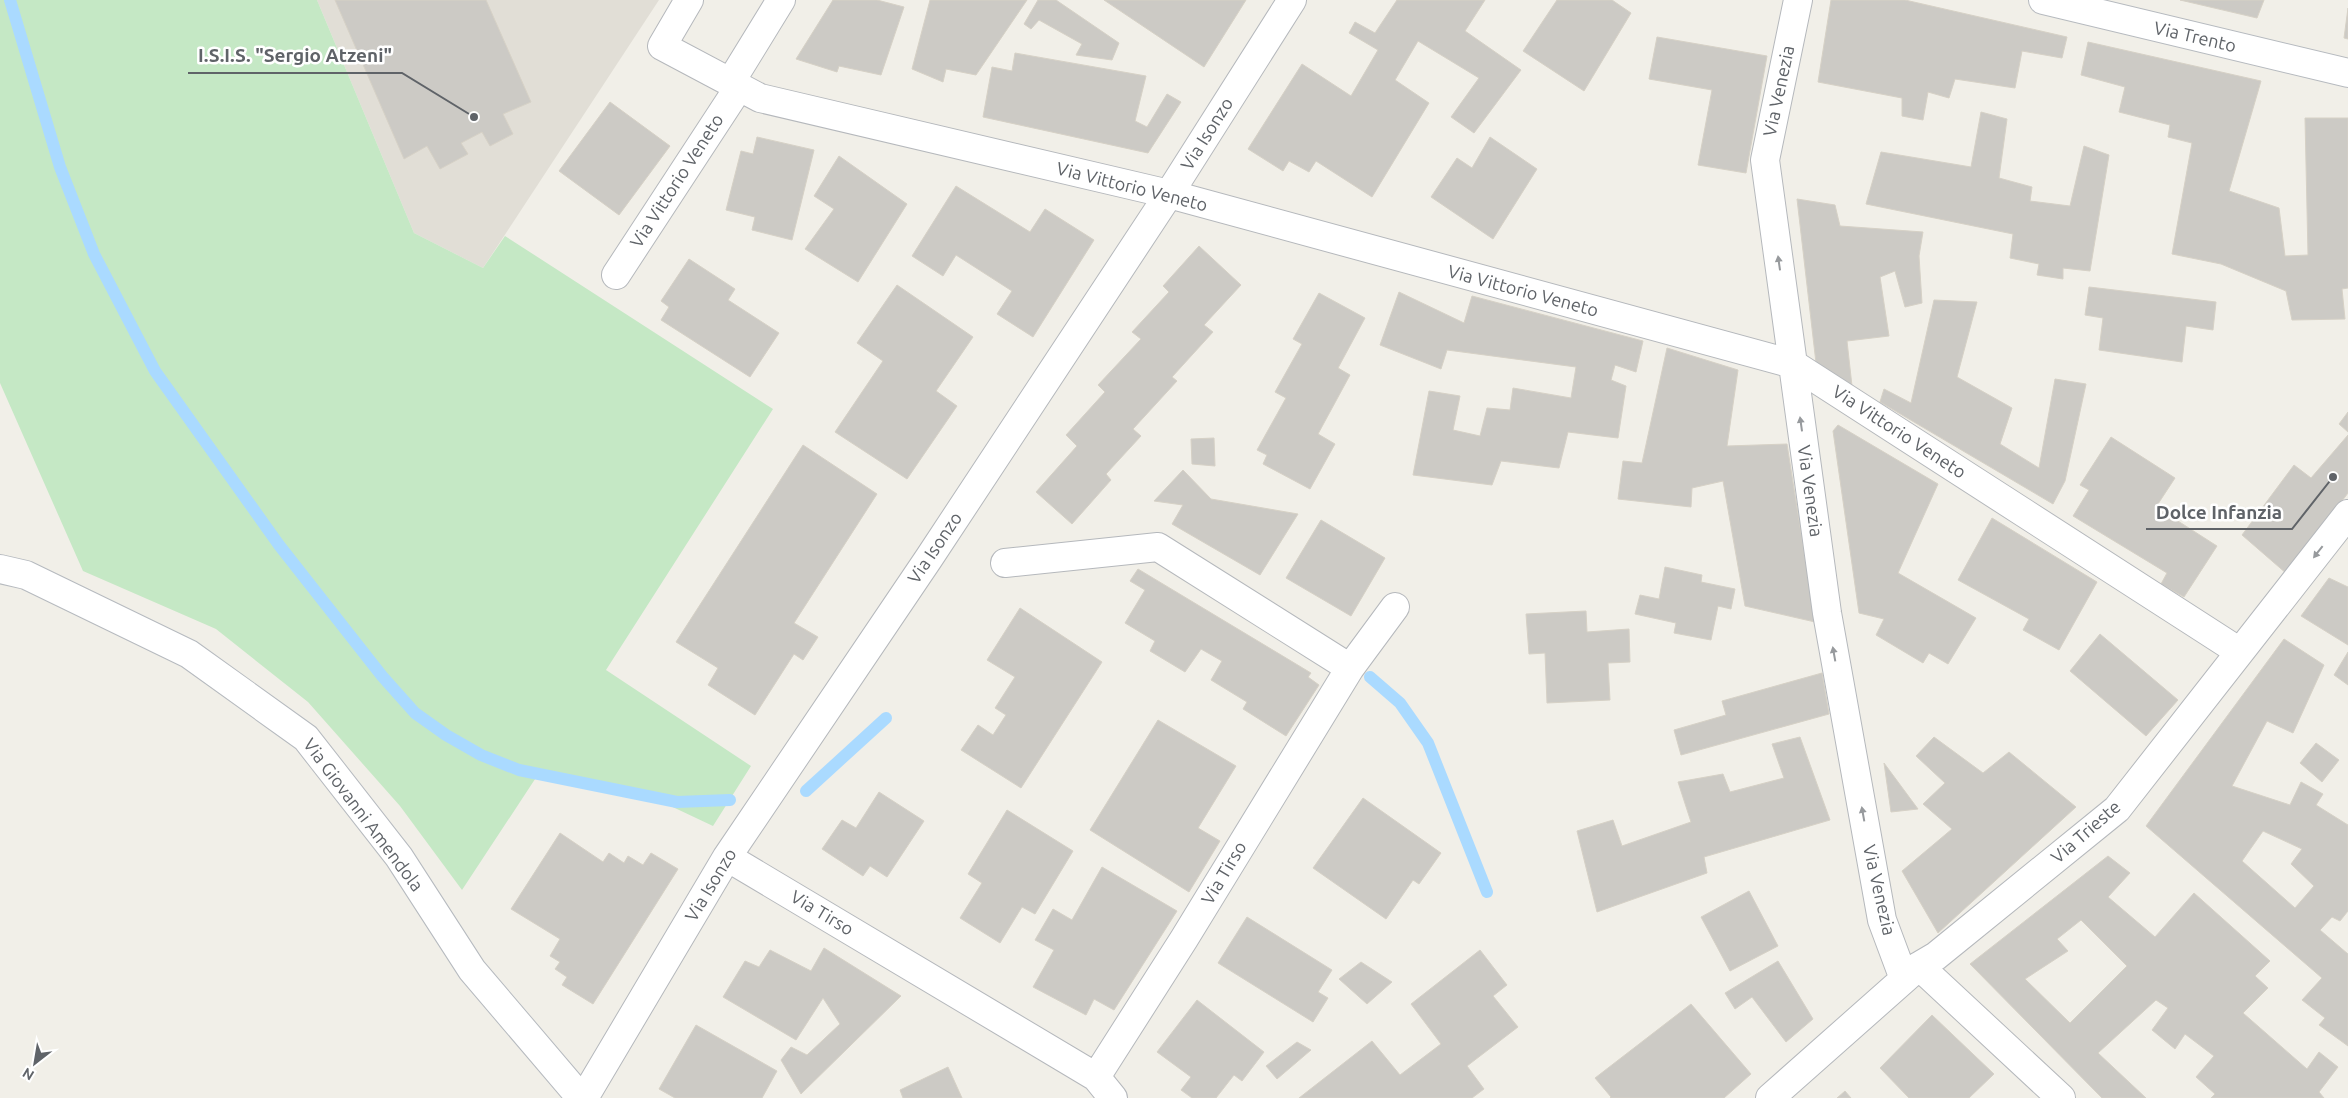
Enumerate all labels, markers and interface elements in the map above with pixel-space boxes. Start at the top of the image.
street label: Via Trento [2152,17,2238,55]
callout: I.S.I.S. "Sergio Atzeni" [188,39,402,73]
street label: Via Venezia [1759,43,1797,138]
text: I.S.I.S. "Sergio Atzeni" [198,44,392,66]
street label: Via Isonzo [1176,94,1236,173]
street label: Via Vittorio Veneto [626,110,727,251]
street label: Via Vittorio Veneto [1055,158,1210,214]
one-way arrow [1775,254,1783,270]
street label: Via Vittorio Veneto [1446,260,1601,320]
street label: Via Vittorio Veneto [1829,381,1970,482]
one-way arrow [1797,415,1805,431]
street label: Via Venezia [1795,444,1827,538]
callout: Dolce Infanzia [2146,495,2292,529]
text: Dolce Infanzia [2156,501,2282,523]
street label: Via Isonzo [903,508,965,587]
one-way arrow [2313,545,2323,559]
one-way arrow [1829,646,1837,662]
street label: Via Giovanni Amendola [300,734,428,895]
street label: Via Trieste [2047,796,2124,867]
one-way arrow [1858,805,1866,821]
street label: Via Tirso [1197,837,1250,908]
street label: Via Venezia [1860,842,1900,937]
street label: Via Isonzo [681,844,740,925]
street label: Via Tirso [787,886,858,939]
north arrow [10,1038,60,1088]
text: N [20,1065,37,1084]

